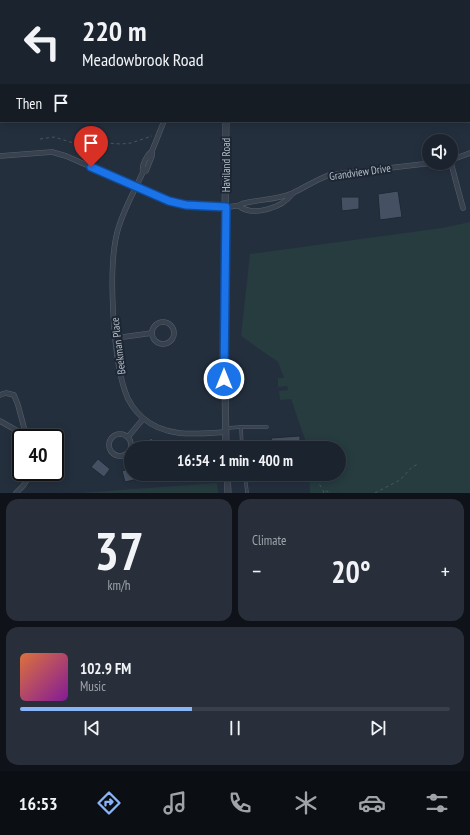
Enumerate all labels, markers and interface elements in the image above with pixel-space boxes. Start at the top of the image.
text: 220 m [82,12,146,49]
icon: left [16,16,68,68]
text: Meadowbrook Road [82,48,204,71]
icon: arrive [50,92,72,114]
text: Then [16,94,42,113]
pin [74,126,108,167]
icon: arrive [80,132,102,154]
map controls [422,134,458,170]
button: sound [422,134,458,170]
street label: Haviland Road [219,137,233,192]
street label: Grandview Drive [328,161,392,183]
street label: Beekman Place [108,316,128,375]
position arrow [203,358,245,400]
speed limit sign: 40 [12,429,64,481]
text: 16:54 · 1 min · 400 m [177,451,293,470]
text: 37 [94,517,144,584]
text: Climate [252,532,286,549]
text: 20° [331,552,371,591]
text: − [252,557,261,585]
text: + [441,557,450,585]
text: km/h [107,577,131,594]
text: 102.9 FM [80,659,131,678]
text: Music [80,678,106,695]
icon: previous [81,717,103,739]
icon: pause [224,717,246,739]
icon: next [367,717,389,739]
icon: directions [95,789,123,817]
icon: music [161,789,189,817]
icon: phone [226,789,254,817]
icon: climate [292,789,320,817]
icon: car [358,789,386,817]
icon: filters [423,789,451,817]
text: 16:53 [19,792,58,815]

